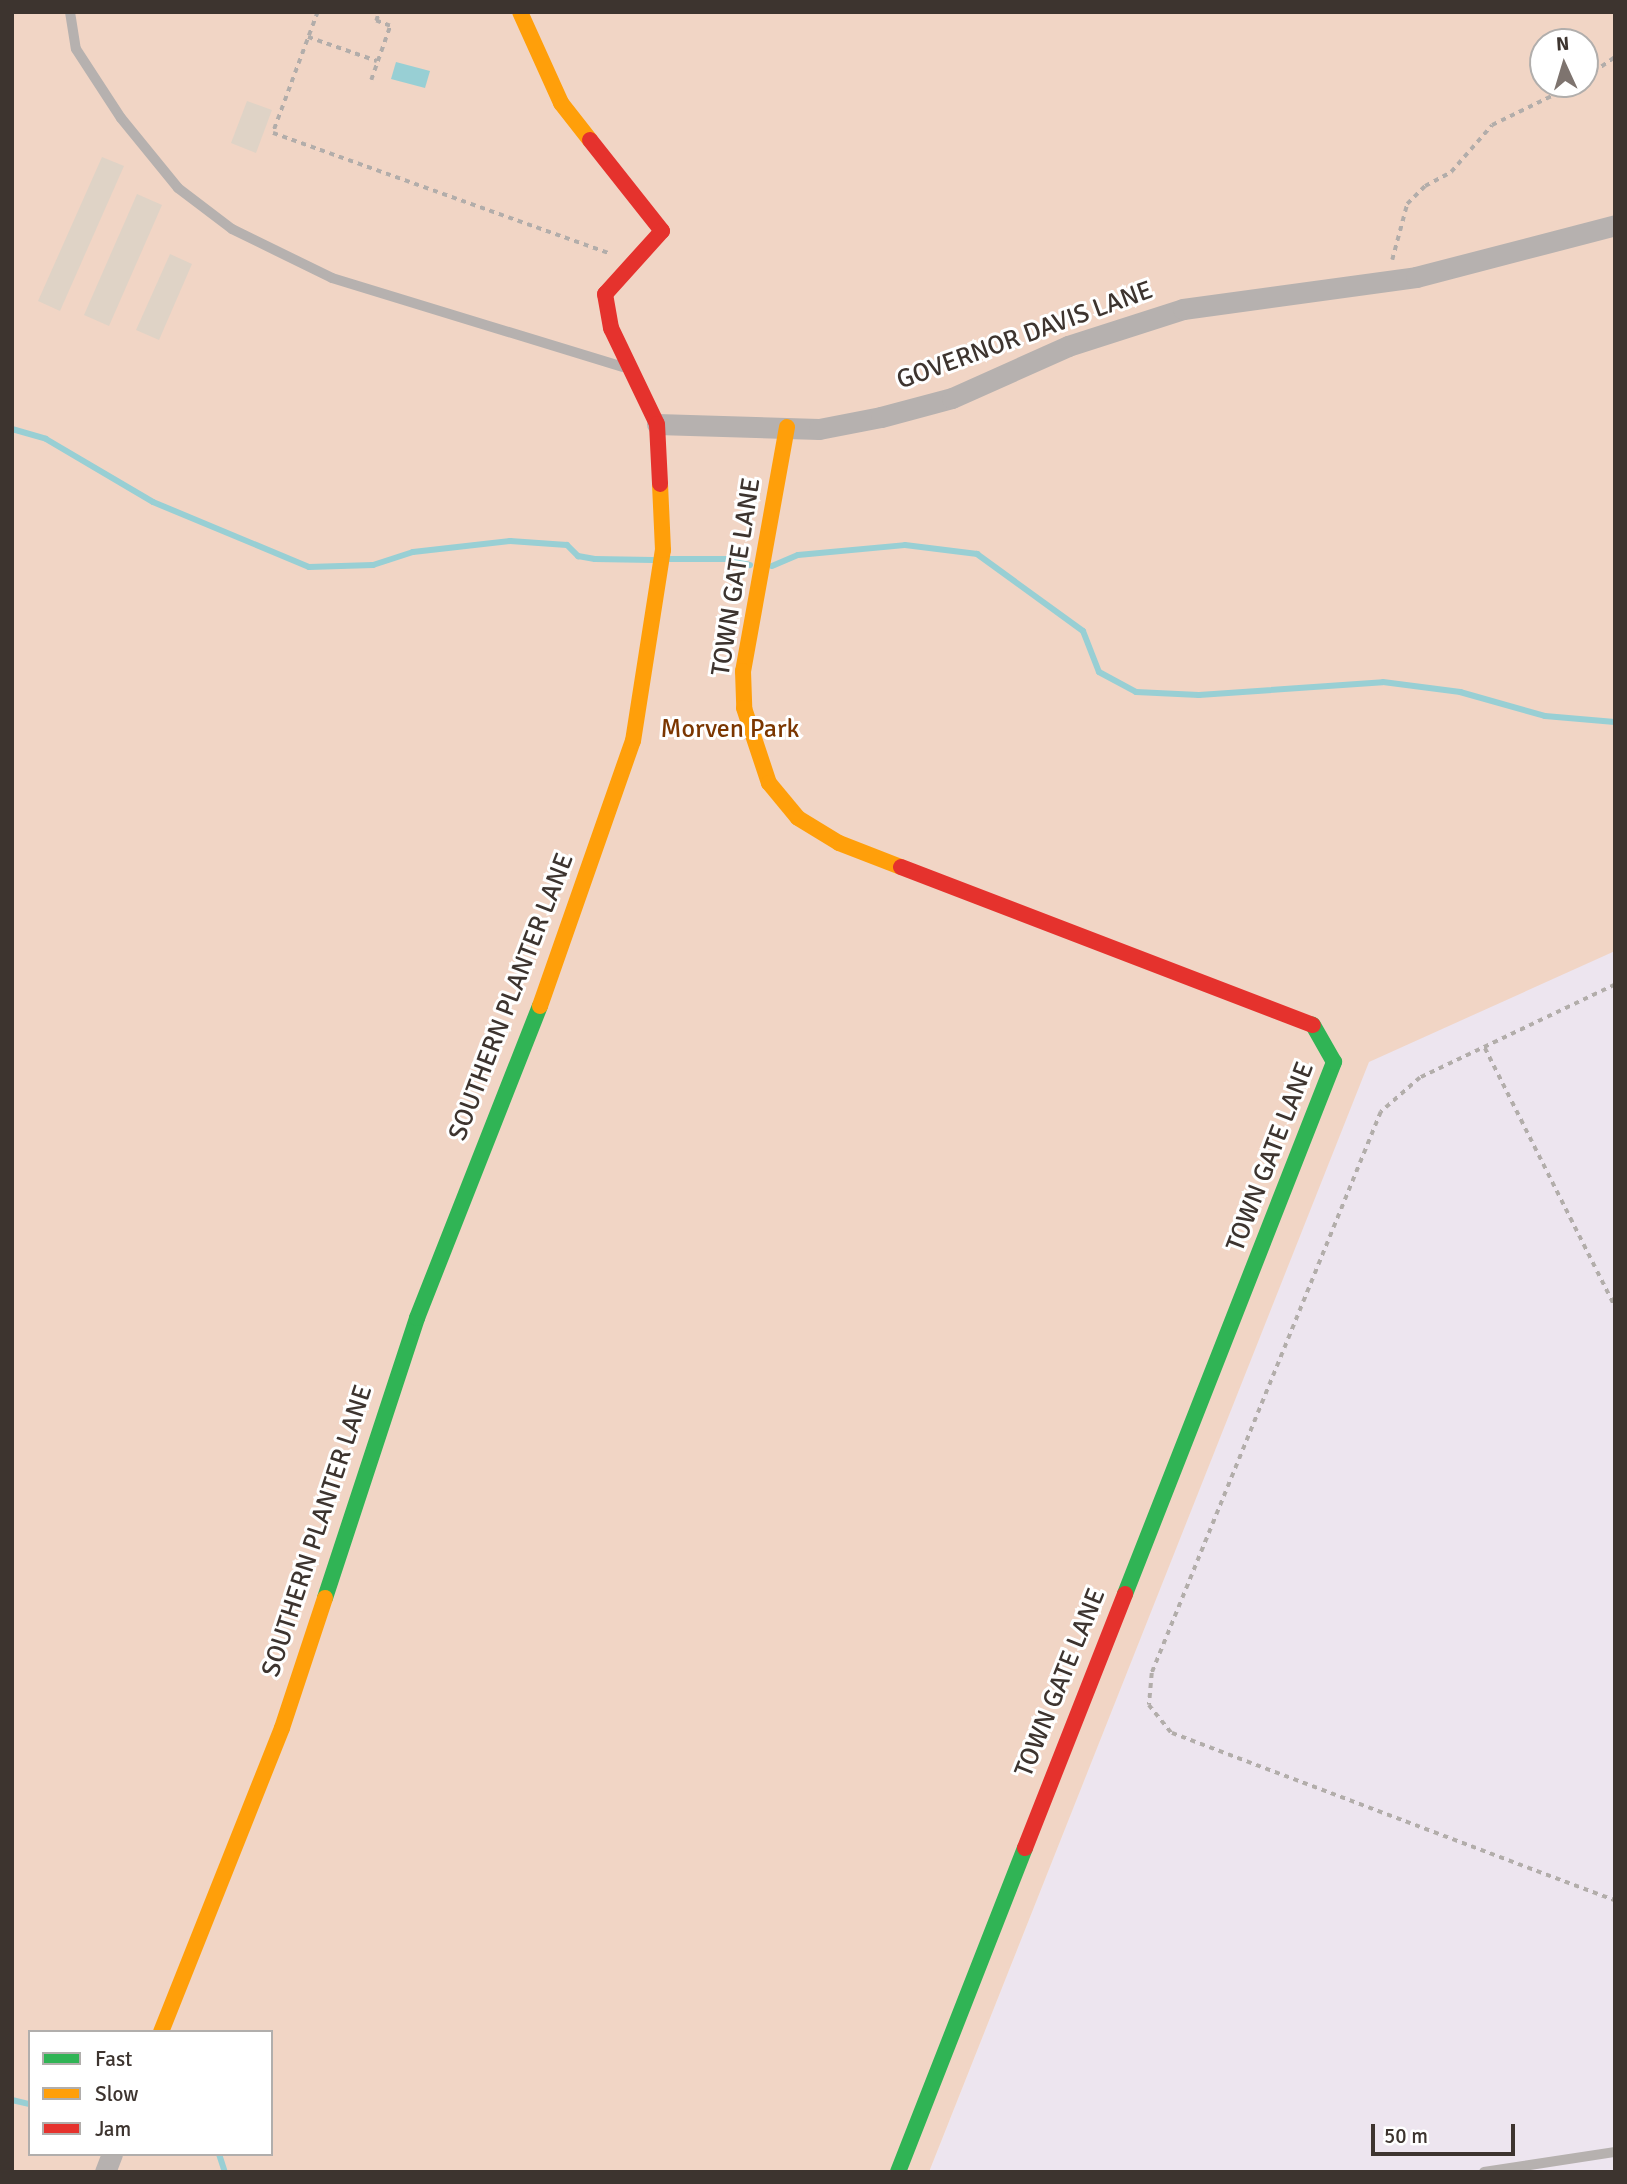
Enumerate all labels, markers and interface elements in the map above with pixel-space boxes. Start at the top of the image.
north arrow [1529,28,1599,98]
text: N [1555,32,1570,56]
street label: GOVERNOR DAVIS LANE [893,275,1157,397]
street label: TOWN GATE LANE [706,476,768,678]
park label: Morven Park [660,714,800,746]
street label: SOUTHERN PLANTER LANE [443,849,581,1145]
street label: TOWN GATE LANE [1221,1058,1321,1256]
street label: SOUTHERN PLANTER LANE [256,1381,380,1681]
street label: TOWN GATE LANE [1009,1584,1113,1782]
legend [28,2030,273,2156]
text: Fast [95,2046,132,2072]
text: Slow [95,2081,139,2107]
scale bar [1375,2110,1518,2154]
text: Jam [95,2116,131,2142]
text: 50 m [1384,2123,1428,2149]

